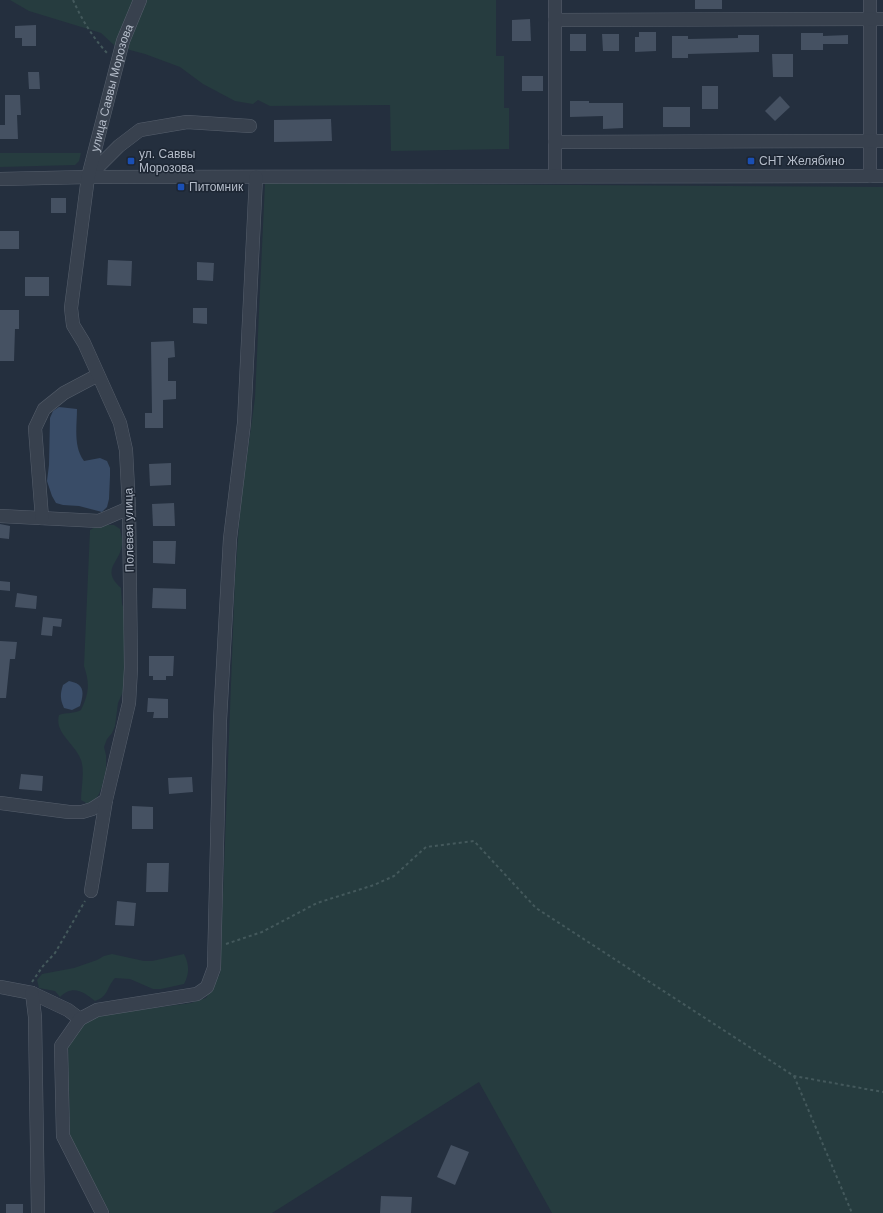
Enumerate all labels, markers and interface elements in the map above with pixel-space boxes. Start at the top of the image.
street label: улица Саввы Морозова [88,22,136,153]
place label: ул. Саввы Морозова [139,147,195,175]
place label: СНТ Желябино [759,154,845,168]
marker: ул. Саввы Морозова [126,156,136,166]
marker: СНТ Желябино [746,156,756,166]
place label: Питомник [189,180,244,194]
marker: Питомник [176,182,186,192]
street label: Полевая улица [121,487,137,572]

